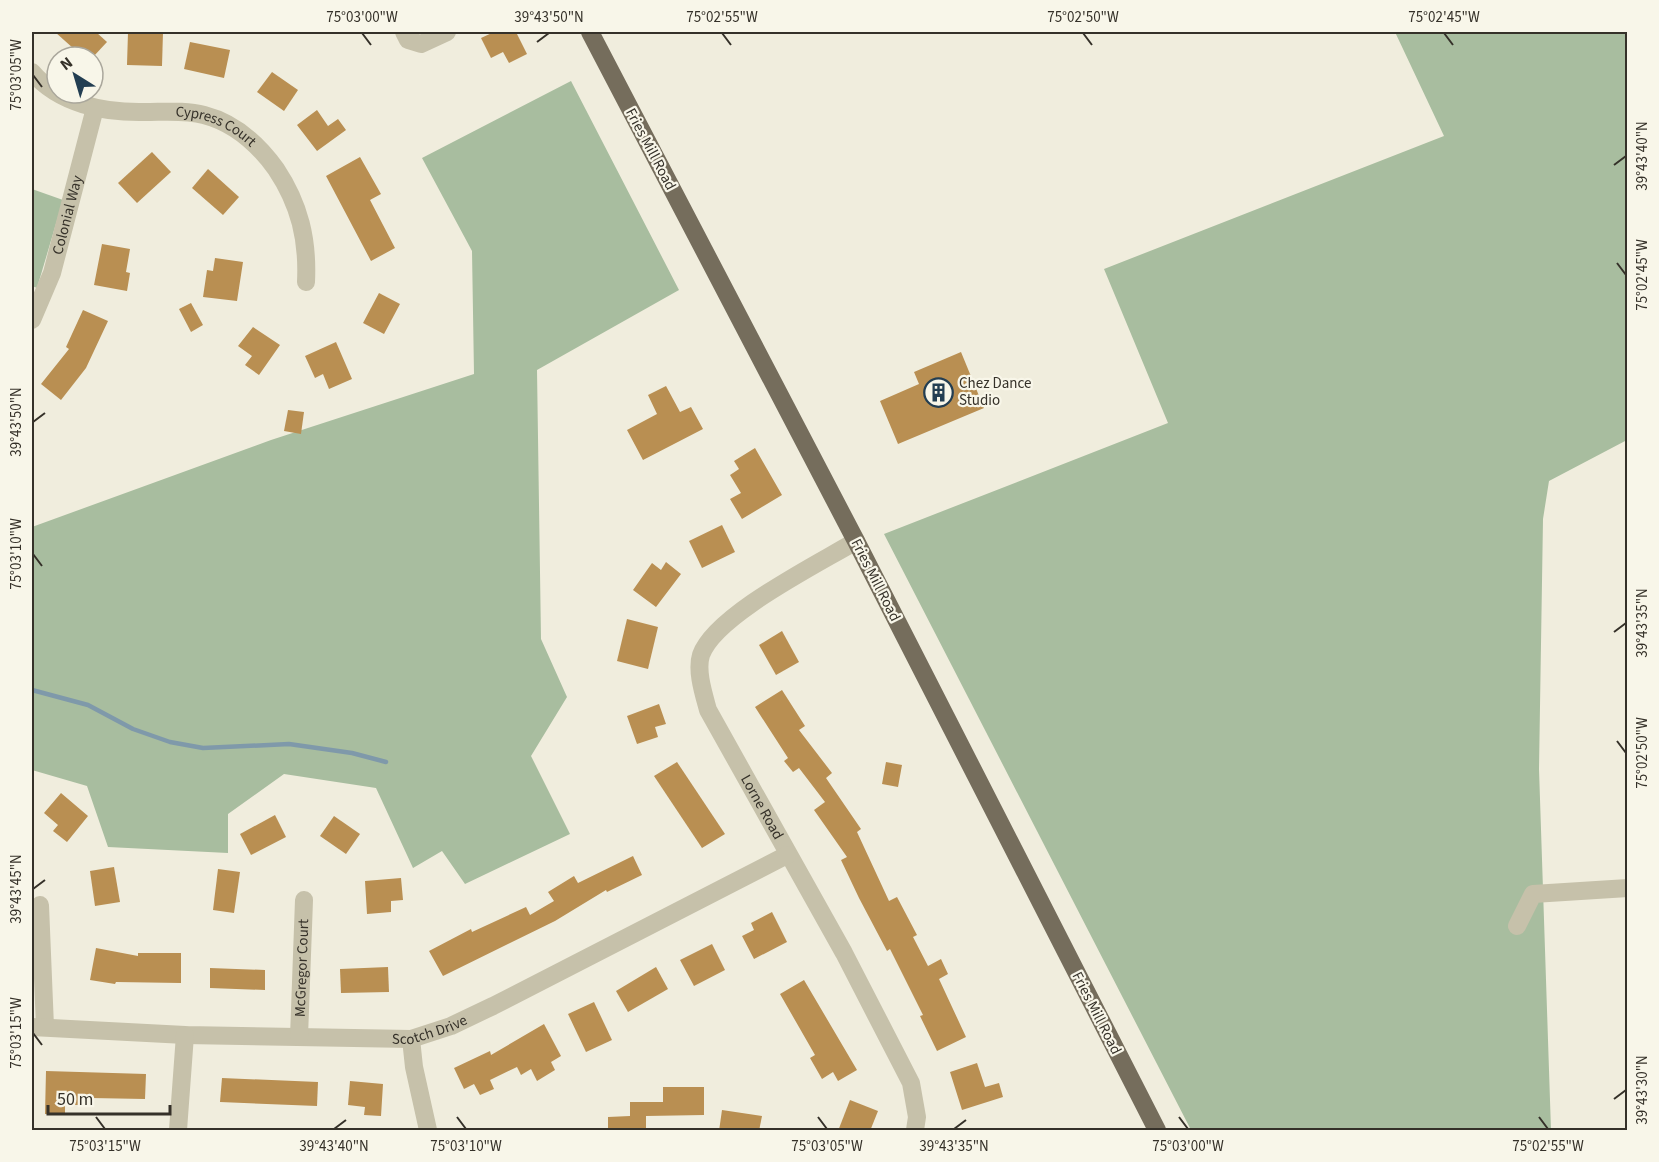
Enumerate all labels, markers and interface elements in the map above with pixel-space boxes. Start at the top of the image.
text: 75°03'00"W [326,7,398,28]
text: 39°43'50"N [514,7,584,28]
text: 75°02'55"W [686,7,758,28]
text: 75°02'50"W [1047,7,1119,28]
text: 75°02'45"W [1408,7,1480,28]
text: 75°03'05"W [6,39,27,111]
north arrow [45,45,105,105]
text: N [56,52,77,76]
street label: Cypress Court [175,102,261,152]
street label: Fries Mill Road [620,104,681,194]
text: 39°43'40"N [1632,121,1653,191]
street label: Colonial Way [47,173,88,257]
text: 75°02'45"W [1632,239,1653,311]
place label: Chez Dance Studio [959,373,1032,411]
building icon: Chez Dance Studio [922,376,954,408]
text: 39°43'50"N [6,387,27,457]
text: 75°03'10"W [6,518,27,590]
street label: Fries Mill Road [846,535,905,625]
text: 39°43'35"N [1632,588,1653,658]
text: 75°02'50"W [1632,717,1653,789]
street label: Lorne Road [735,771,788,843]
text: 39°43'45"N [6,854,27,924]
street label: McGregor Court [290,919,314,1018]
street label: Fries Mill Road [1067,968,1126,1058]
text: 75°03'15"W [6,997,27,1069]
street label: Scotch Drive [392,1010,471,1050]
text: 39°43'30"N [1632,1055,1653,1125]
scale bar [48,1078,170,1116]
text: 50 m [57,1087,93,1112]
text: 75°03'15"W [69,1136,141,1157]
text: 39°43'40"N [299,1136,369,1157]
text: 75°03'10"W [430,1136,502,1157]
text: 75°03'05"W [791,1136,863,1157]
text: 39°43'35"N [919,1136,989,1157]
text: 75°03'00"W [1152,1136,1224,1157]
text: 75°02'55"W [1512,1136,1584,1157]

